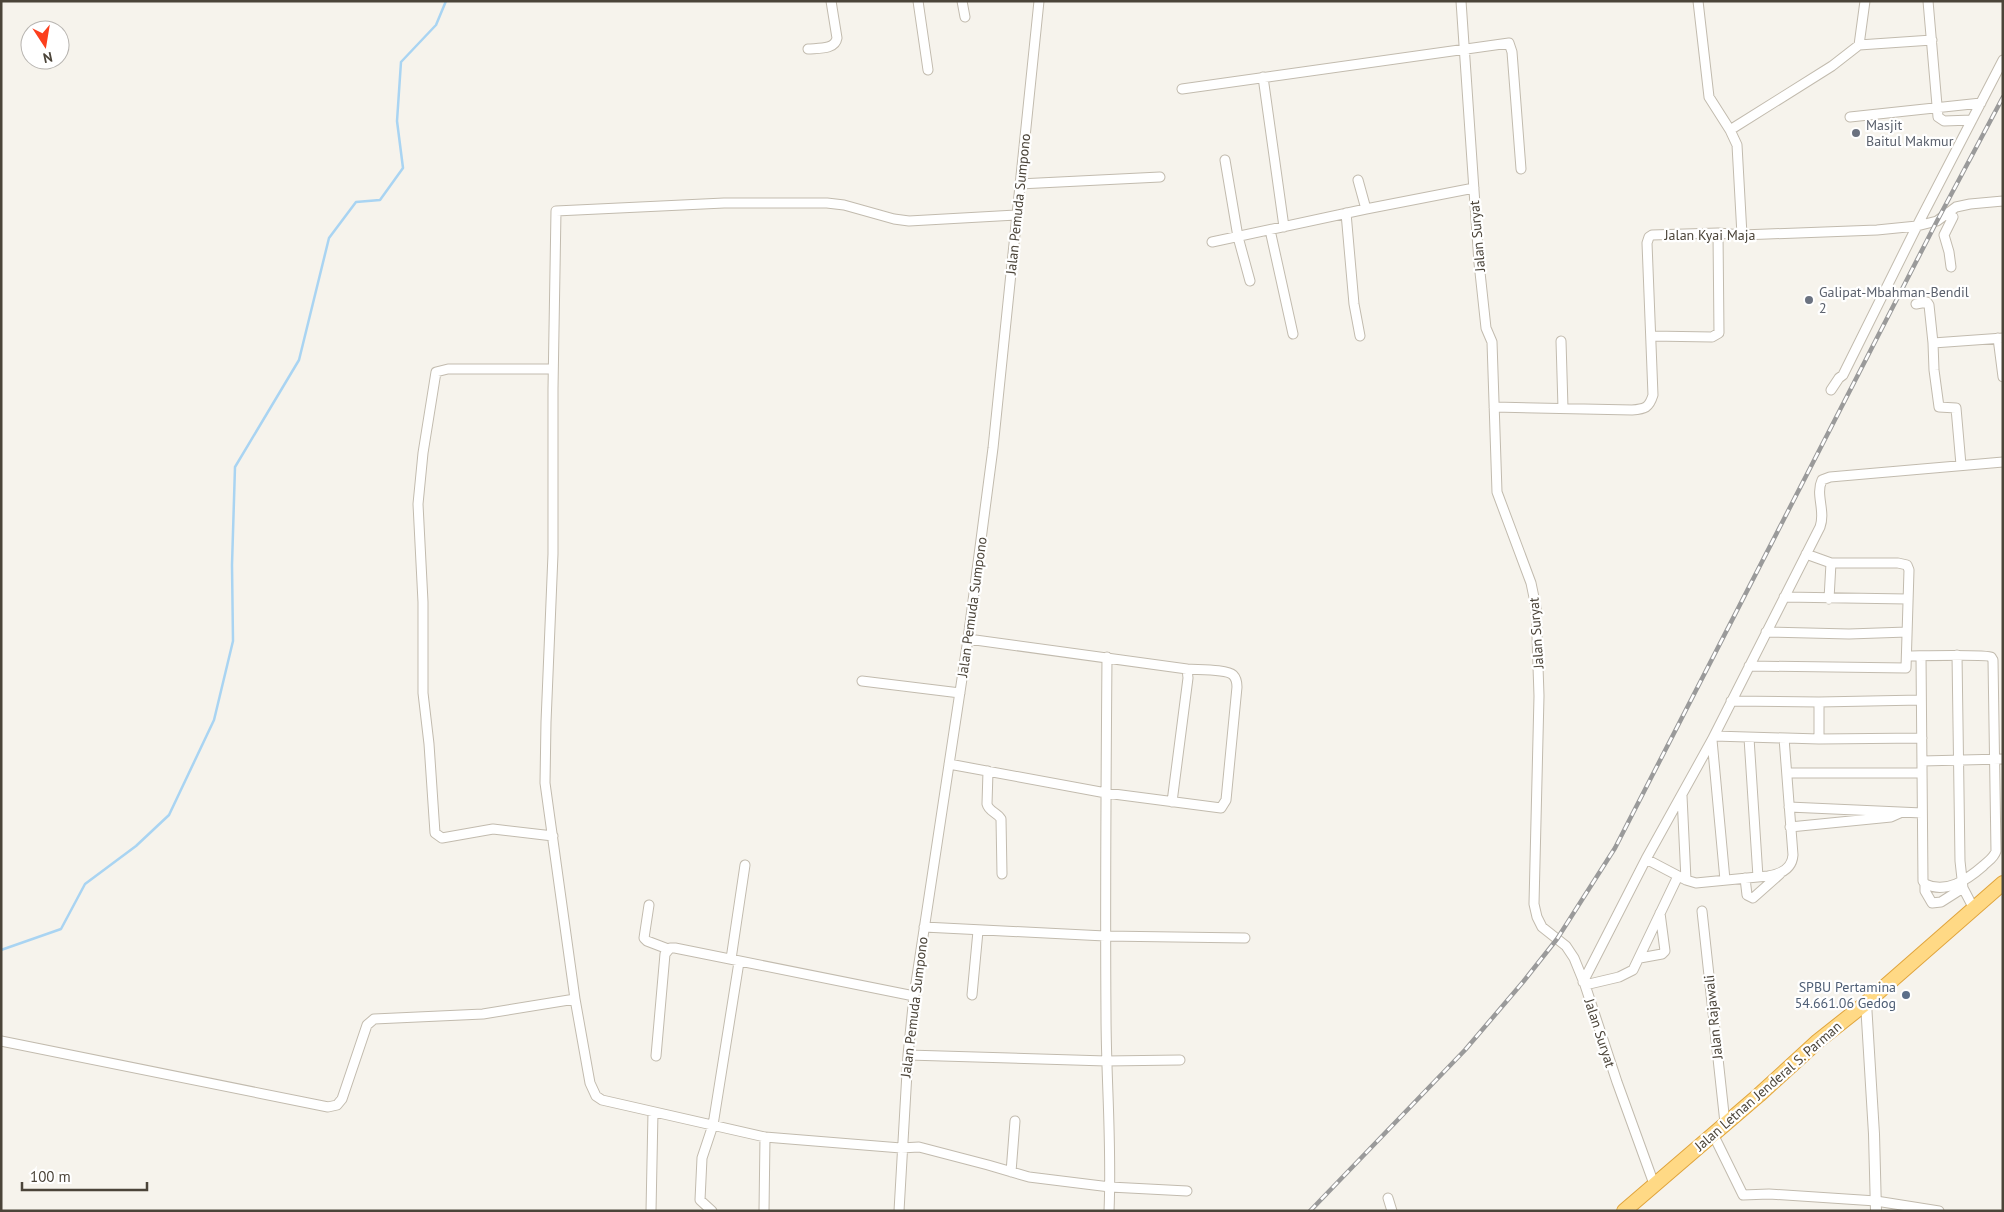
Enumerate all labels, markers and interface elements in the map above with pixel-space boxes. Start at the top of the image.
north arrow [20,20,70,70]
text: N [41,48,54,67]
place label: Masjit Baitul Makmur [1866,116,1954,150]
marker: Masjit Baitul Makmur [1850,127,1862,139]
street label: Jalan Pemuda Sumpono [1002,133,1034,276]
street label: Jalan Suryat [1465,199,1489,273]
street label: Jalan Kyai Maja [1664,226,1755,244]
place label: Galipat-Mbahman-Bendil 2 [1819,283,1969,317]
marker: Galipat-Mbahman-Bendil 2 [1803,294,1815,306]
street label: Jalan Pemuda Sumpono [953,536,991,679]
street label: Jalan Suryat [1525,597,1548,670]
street label: Jalan Pemuda Sumpono [896,936,932,1079]
street label: Jalan Rajawali [1700,974,1726,1061]
place label: SPBU Pertamina 54.661.06 Gedog [1795,978,1896,1012]
marker: SPBU Pertamina 54.661.06 Gedog [1900,989,1912,1001]
street label: Jalan Suryat [1580,995,1620,1070]
street label: Jalan Letnan Jenderal S. Parman [1690,1017,1845,1155]
scale bar [22,1160,148,1192]
text: 100 m [30,1167,71,1186]

